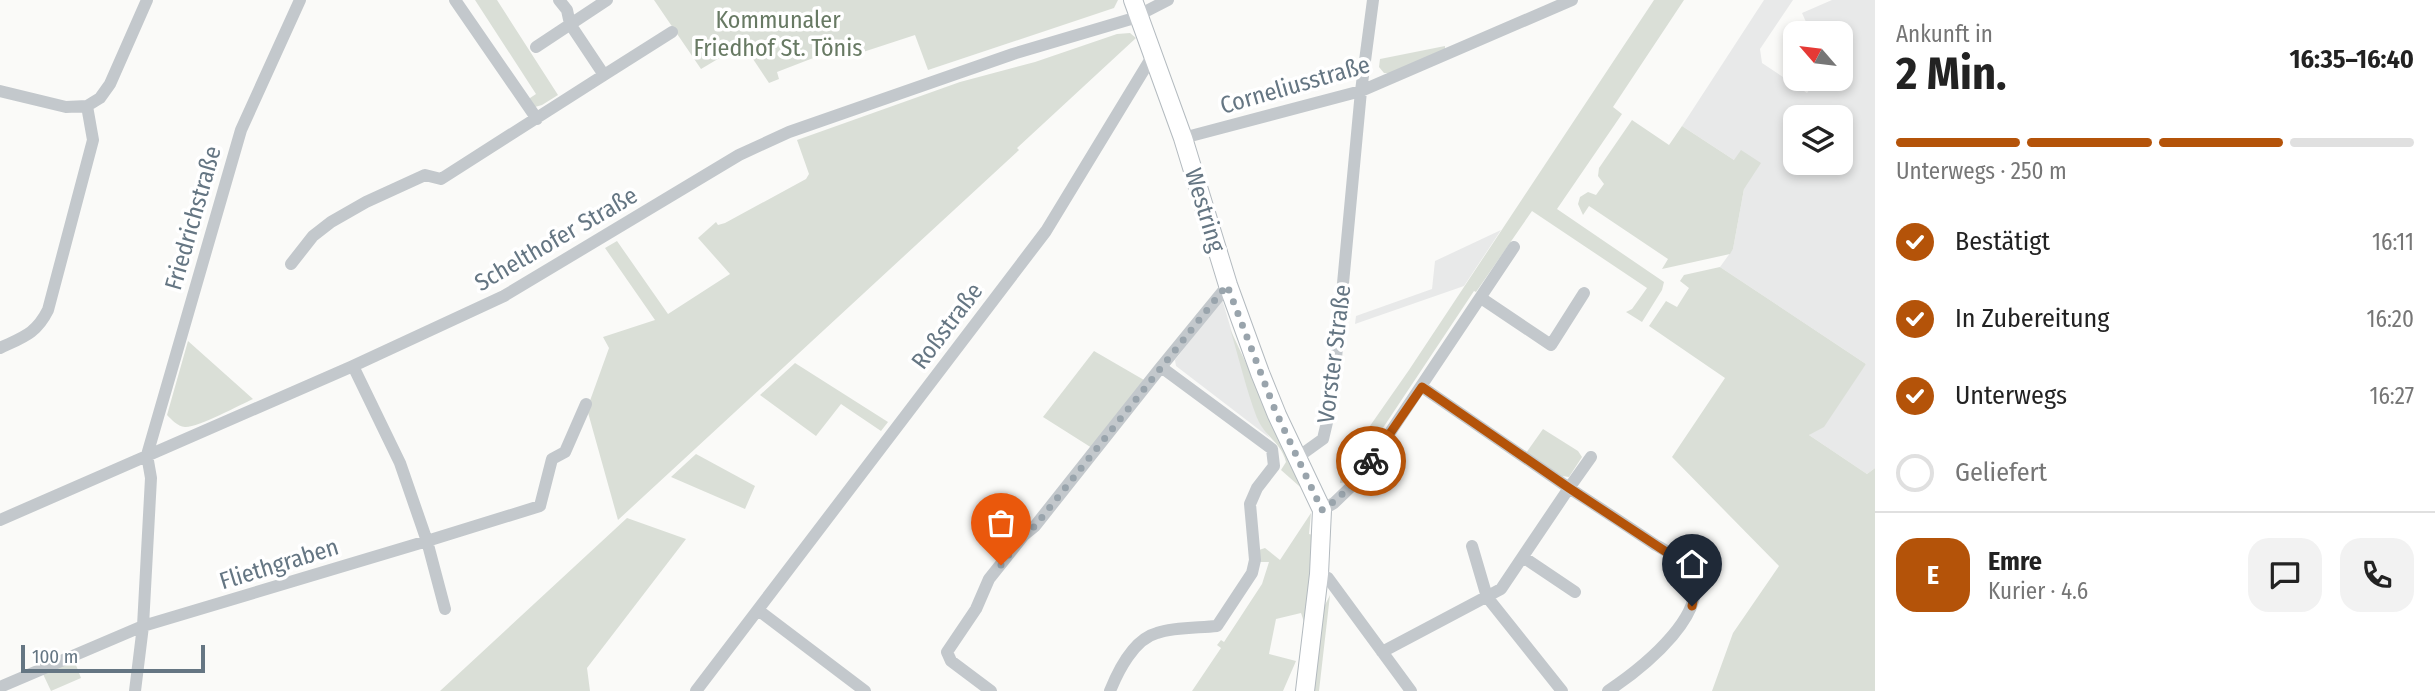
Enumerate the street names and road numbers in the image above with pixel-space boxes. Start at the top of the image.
street label: Corneliusstraße [1217,50,1373,120]
street label: Friedrichstraße [159,143,227,293]
street label: Westring [1179,165,1231,256]
street label: Schelthofer Straße [470,181,642,297]
street label: Roßstraße [906,277,988,375]
street label: Vorster Straße [1312,283,1356,425]
street label: Fliethgraben [216,533,342,595]

